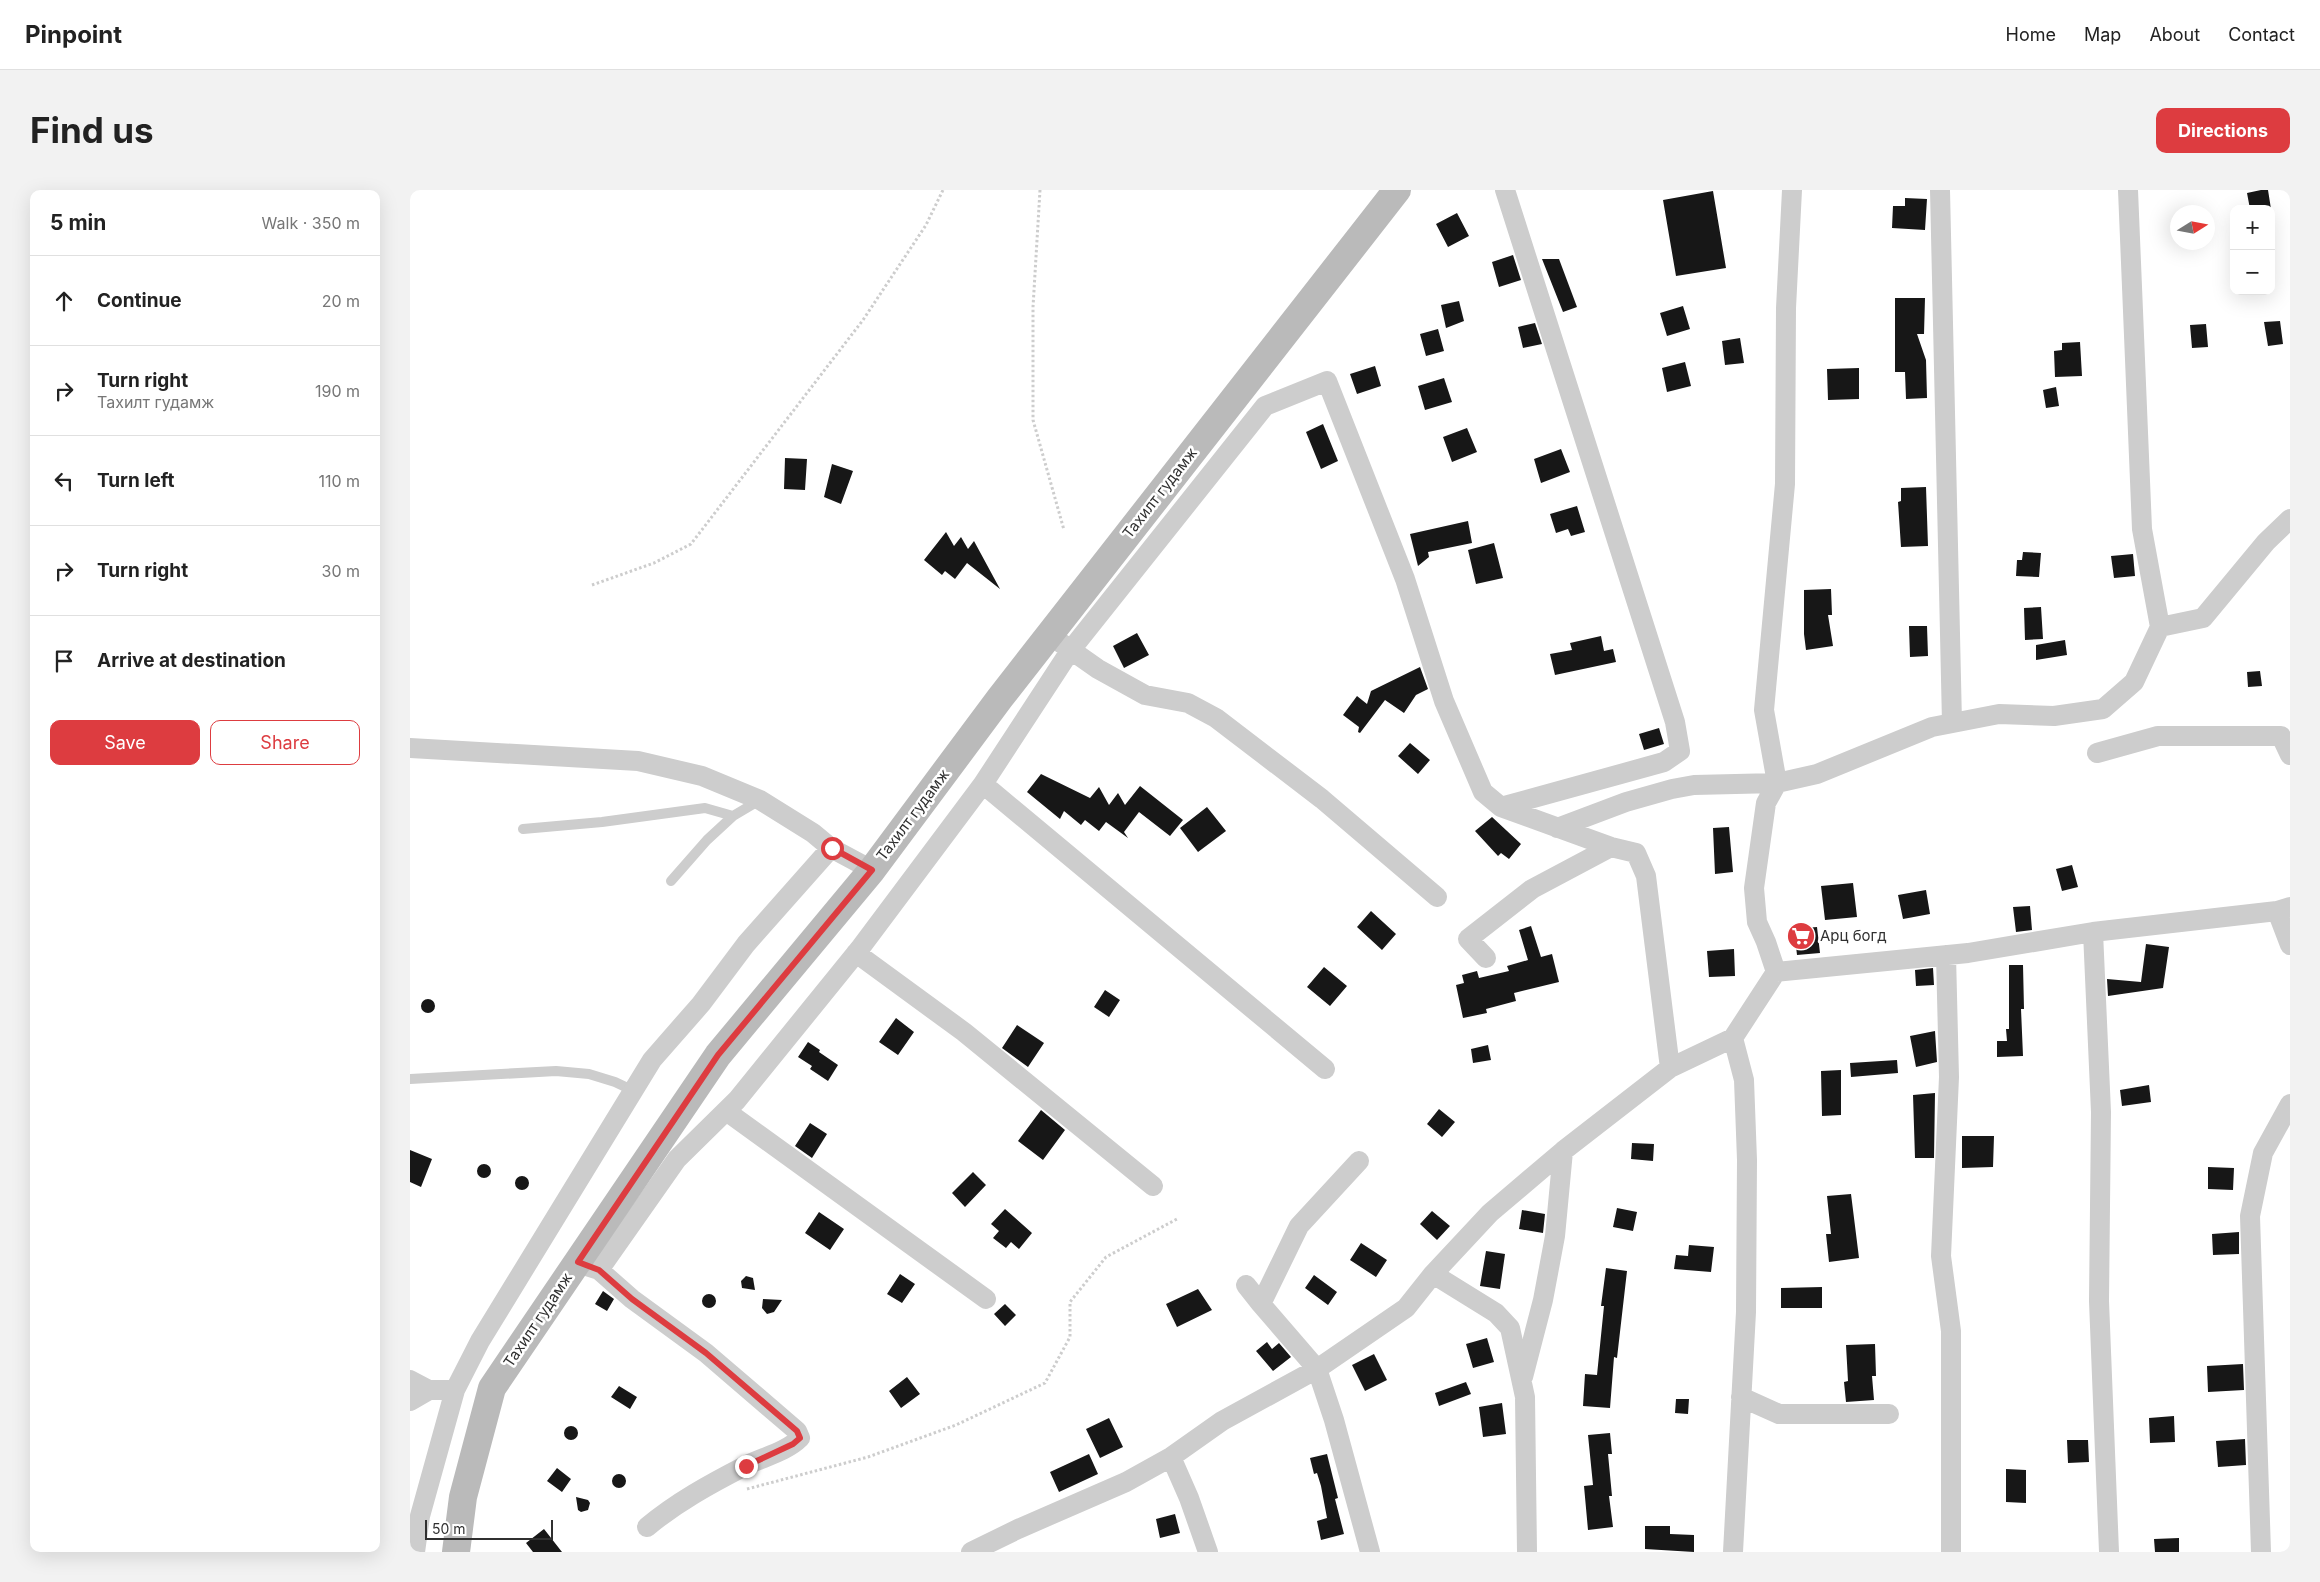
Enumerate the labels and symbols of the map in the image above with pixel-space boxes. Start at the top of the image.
north arrow [2170,205,2215,250]
street label: Тахилт гудамж [1118,444,1201,542]
street label: Тахилт гудамж [872,765,953,864]
route start [821,837,844,860]
supermarket icon: Арц богд [1786,921,1816,951]
place label: Арц богд [1820,926,1887,945]
street label: Тахилт гудамж [499,1269,576,1371]
route end [735,1455,758,1478]
scale bar [425,1517,552,1540]

